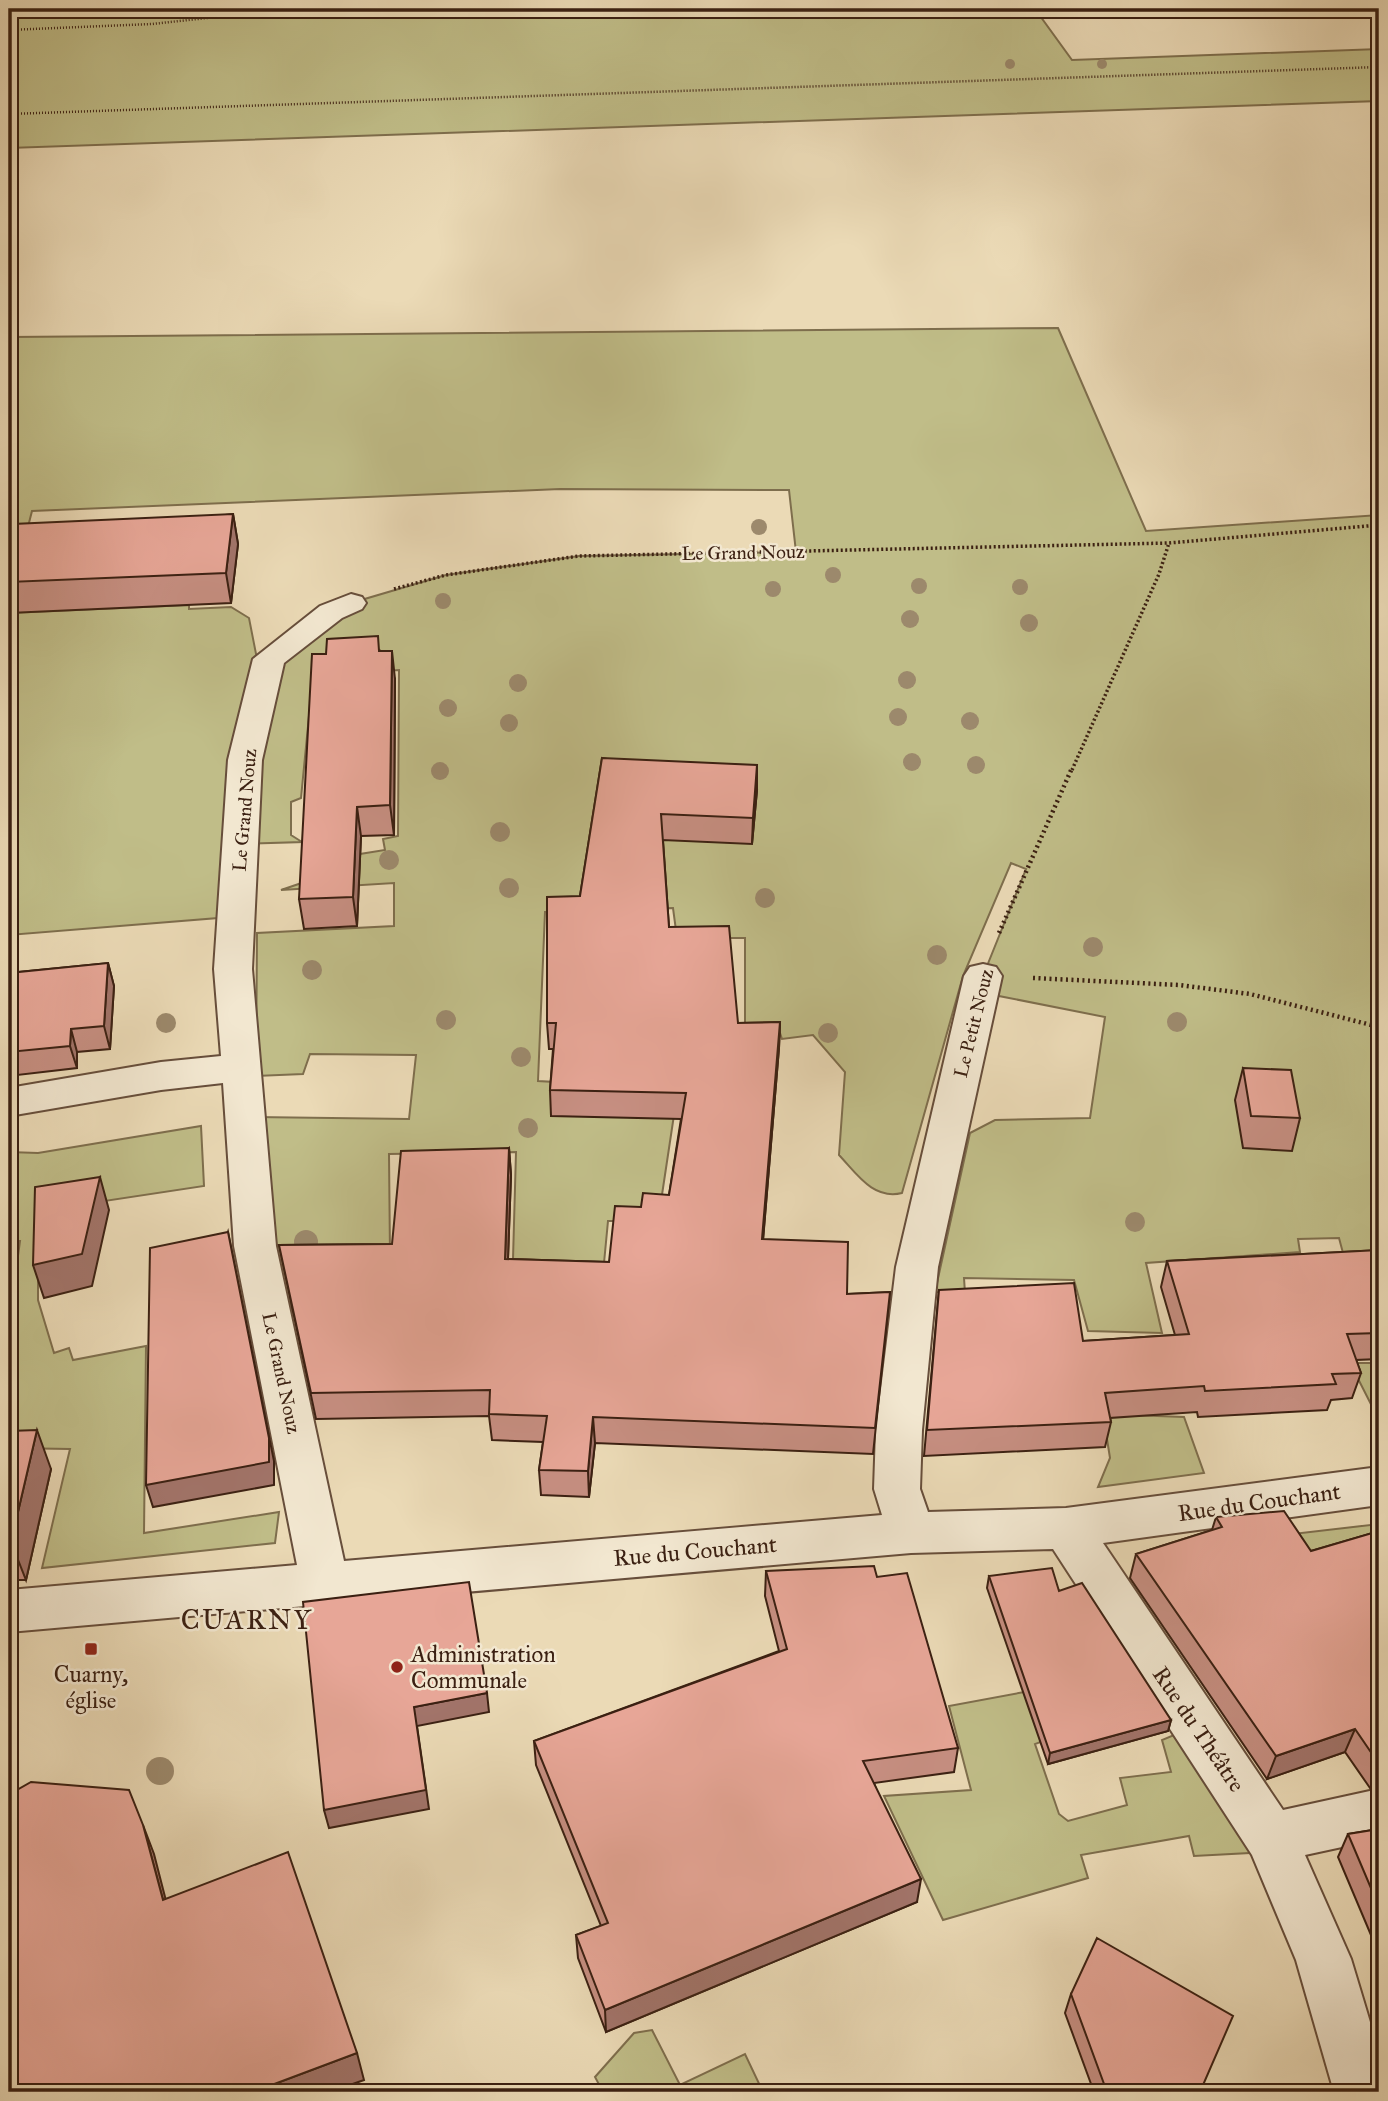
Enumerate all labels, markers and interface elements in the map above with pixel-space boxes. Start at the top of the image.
street label: Le Grand Nouz [681,540,805,565]
street label: Le Grand Nouz [228,747,261,873]
street label: Le Petit Nouz [949,966,998,1080]
street label: Le Grand Nouz [257,1310,306,1436]
street label: Rue du Couchant [1176,1477,1342,1527]
street label: Rue du Couchant [612,1530,778,1572]
district label: CUARNY [181,1602,313,1637]
place label: Administration Communale [410,1640,556,1694]
marker: Cuarny, église [83,1641,99,1657]
marker: Administration Communale [389,1659,405,1675]
place label: Cuarny, église [54,1660,128,1715]
street label: Rue du Théâtre [1147,1661,1251,1797]

